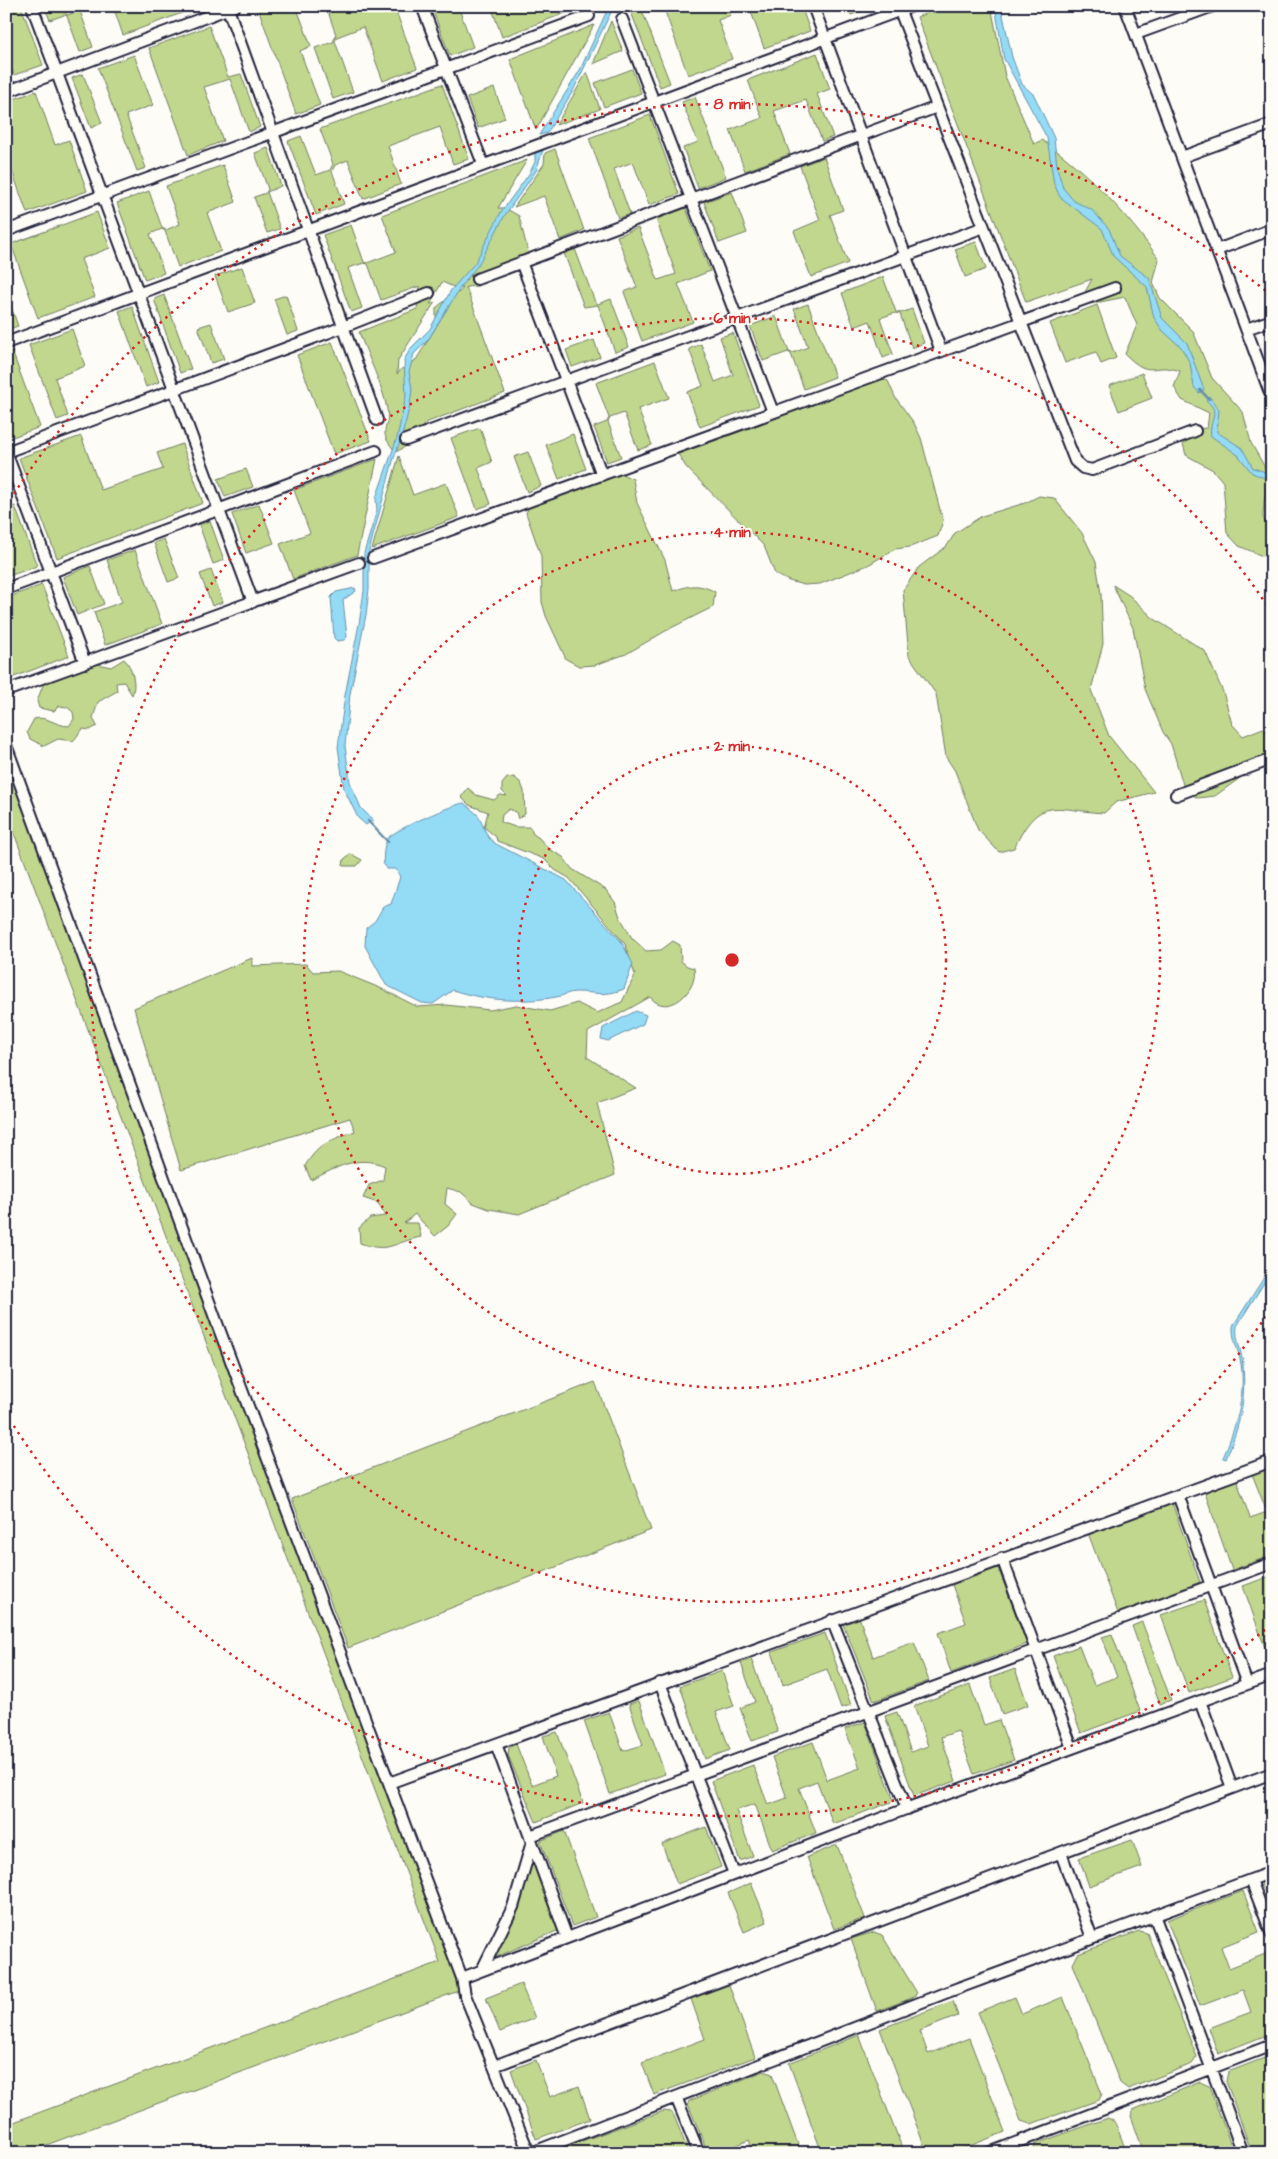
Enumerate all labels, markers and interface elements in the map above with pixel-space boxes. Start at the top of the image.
text: 8 min [713,94,751,115]
text: 6 min [714,308,751,329]
text: 4 min [713,522,751,543]
text: 2 min [713,736,751,757]
centre of rings [723,951,741,969]

